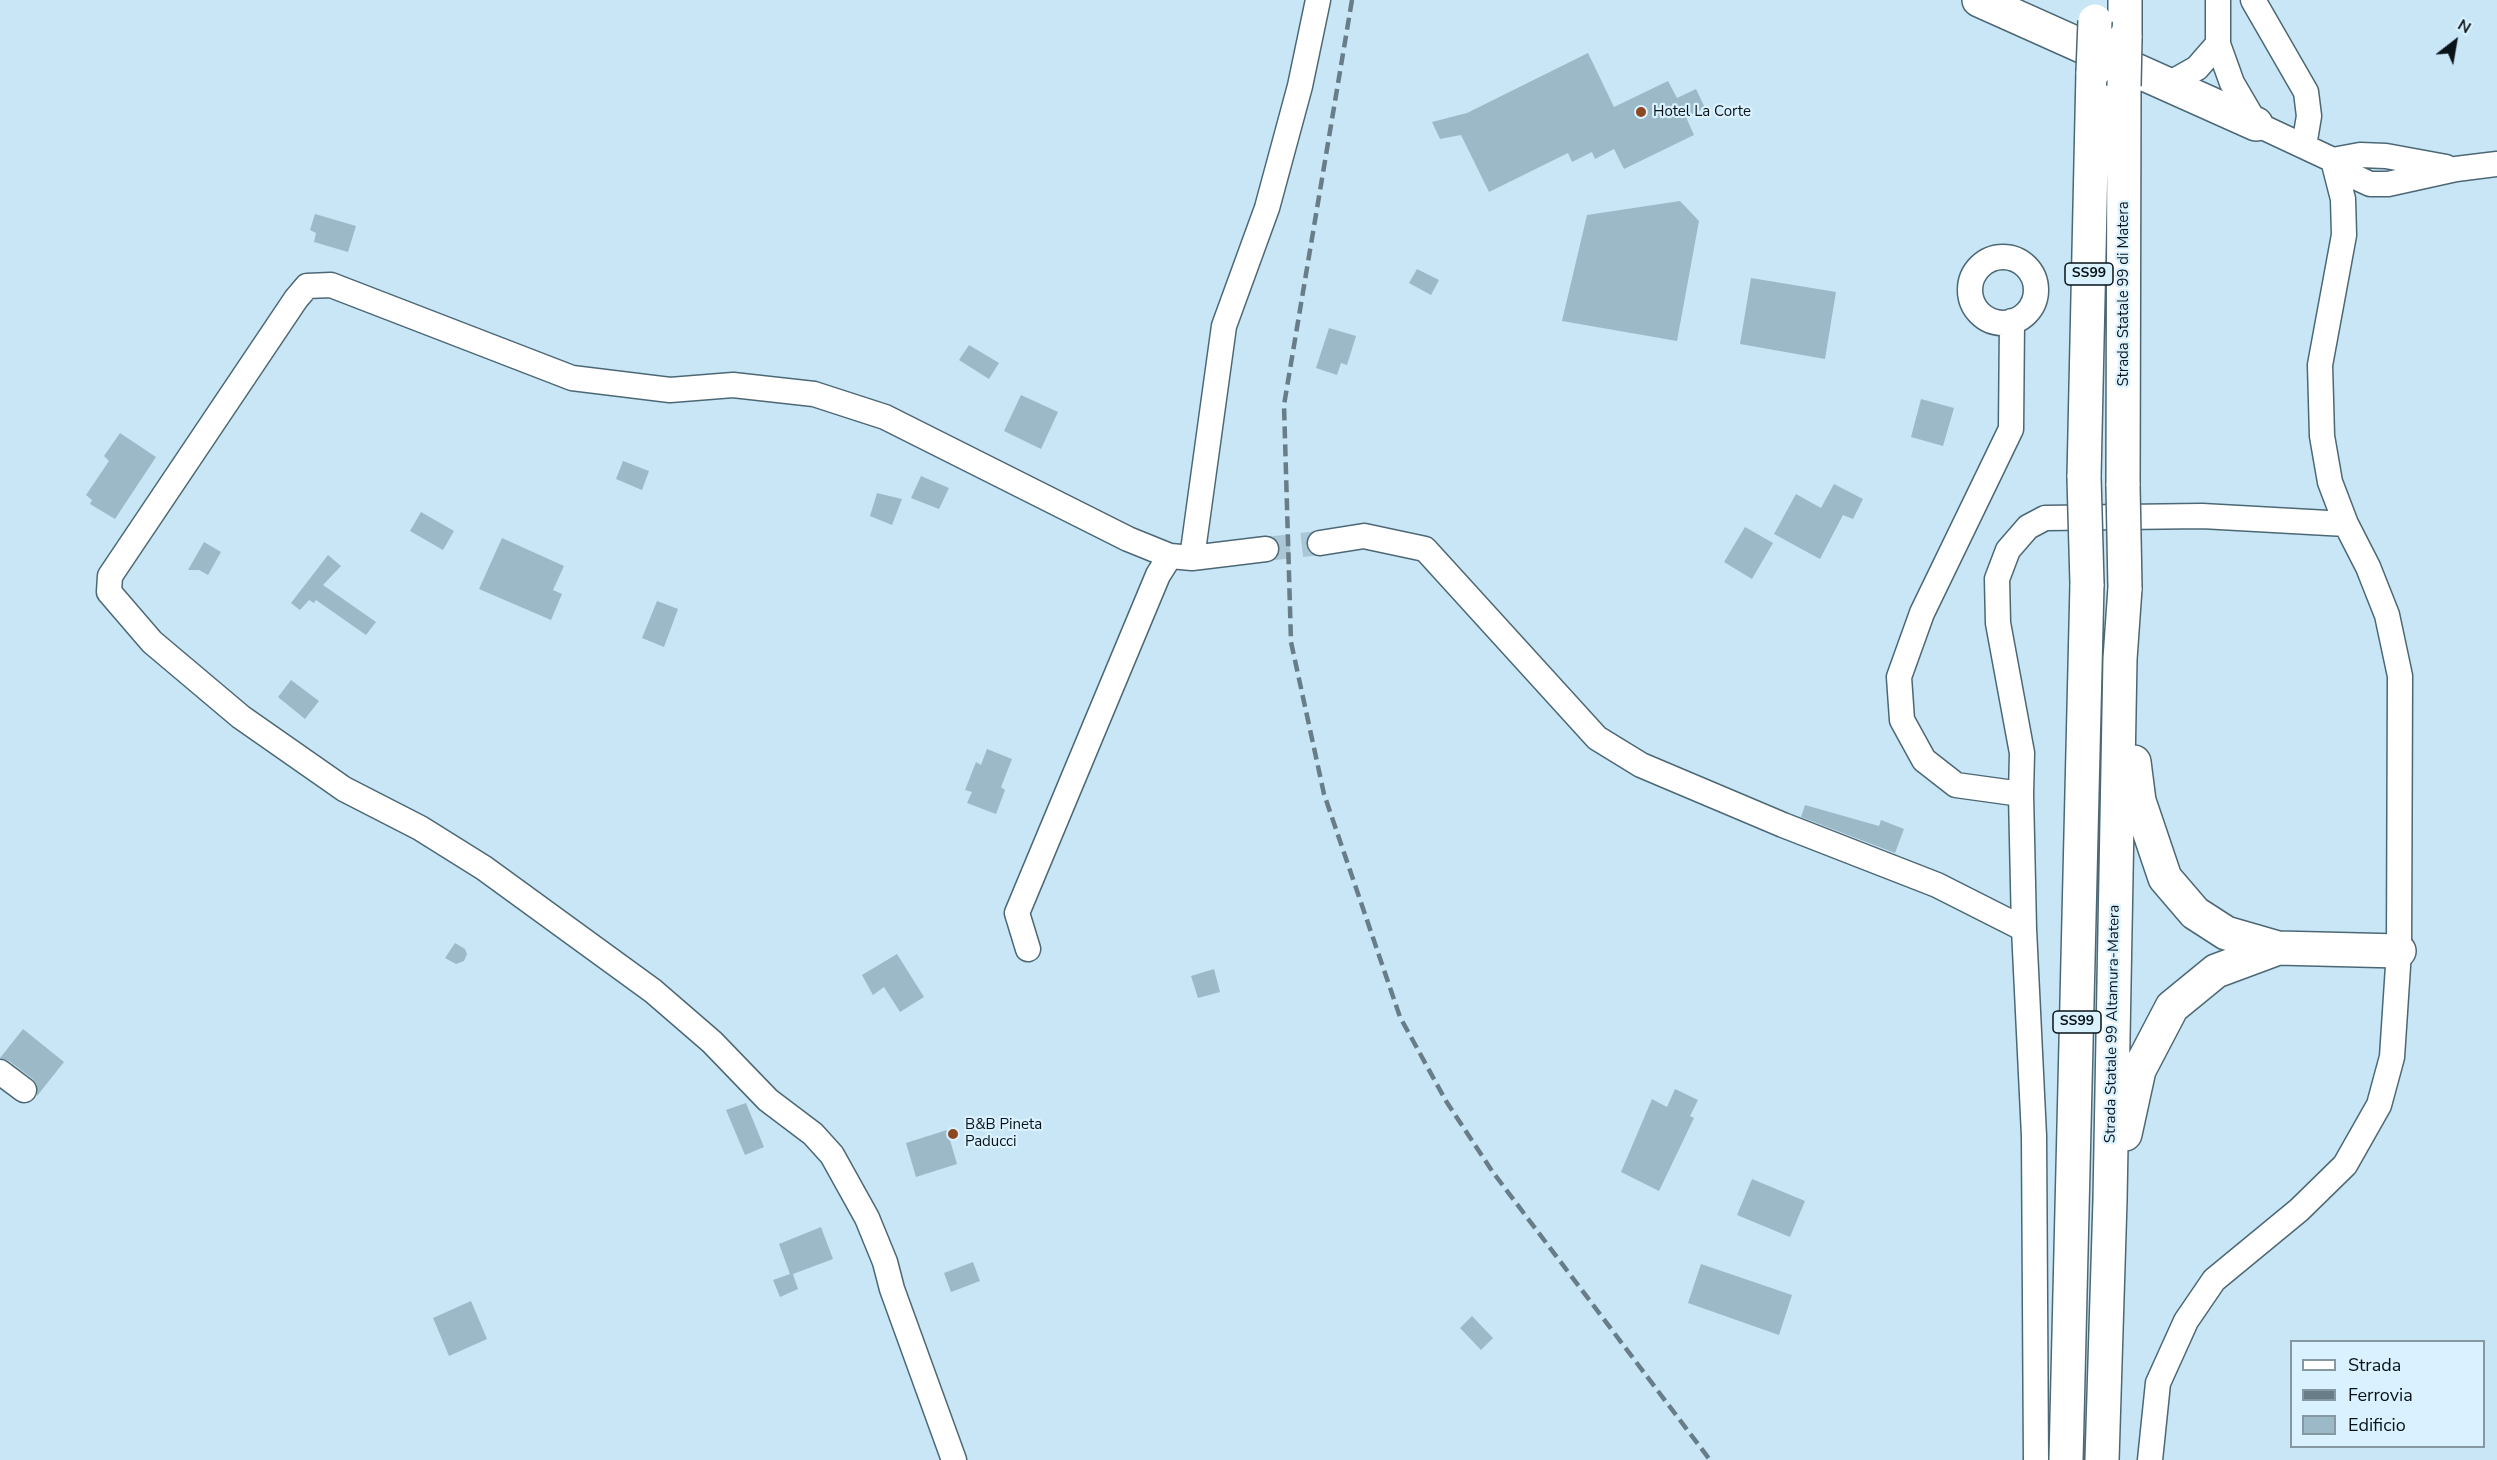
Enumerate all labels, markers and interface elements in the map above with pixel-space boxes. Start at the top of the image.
north arrow [2425,12,2485,72]
text: N [2453,14,2475,39]
place label: Hotel La Corte [1653,103,1751,121]
marker: Hotel La Corte [1634,105,1648,119]
street label: Strada Statale 99 di Matera [2115,201,2133,387]
road number: SS99 [2065,263,2113,285]
street label: Strada Statale 99 Altamura-Matera [2102,905,2124,1143]
road number: SS99 [2053,1011,2101,1033]
place label: B&B Pineta Paducci [965,1116,1042,1151]
marker: B&B Pineta Paducci [946,1127,960,1141]
legend [2290,1340,2485,1448]
text: Strada [2348,1353,2401,1377]
text: Ferrovia [2348,1383,2413,1407]
text: Edificio [2348,1413,2406,1437]

